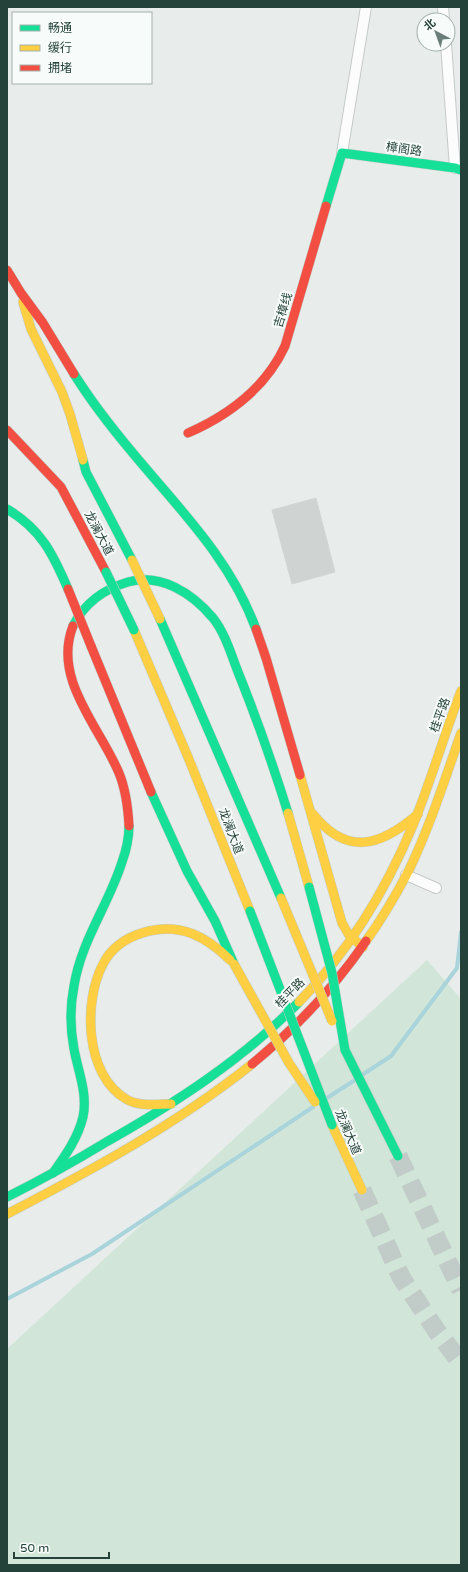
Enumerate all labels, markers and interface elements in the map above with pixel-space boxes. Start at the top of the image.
legend [12,12,152,84]
north arrow [416,12,456,52]
text: 北 [421,16,438,33]
text: 畅通 [48,21,72,35]
text: 缓行 [48,41,72,55]
text: 拥堵 [48,61,72,75]
street label: 樟阁路 [385,140,423,158]
street label: 吉樟线 [271,291,295,329]
street label: 龙澜大道 [82,509,116,557]
street label: 桂平路 [427,696,453,734]
street label: 龙澜大道 [216,806,246,856]
street label: 桂平路 [272,975,308,1011]
street label: 龙澜大道 [332,1107,364,1157]
scale bar [14,1534,109,1560]
text: 50 m [20,1541,49,1555]

